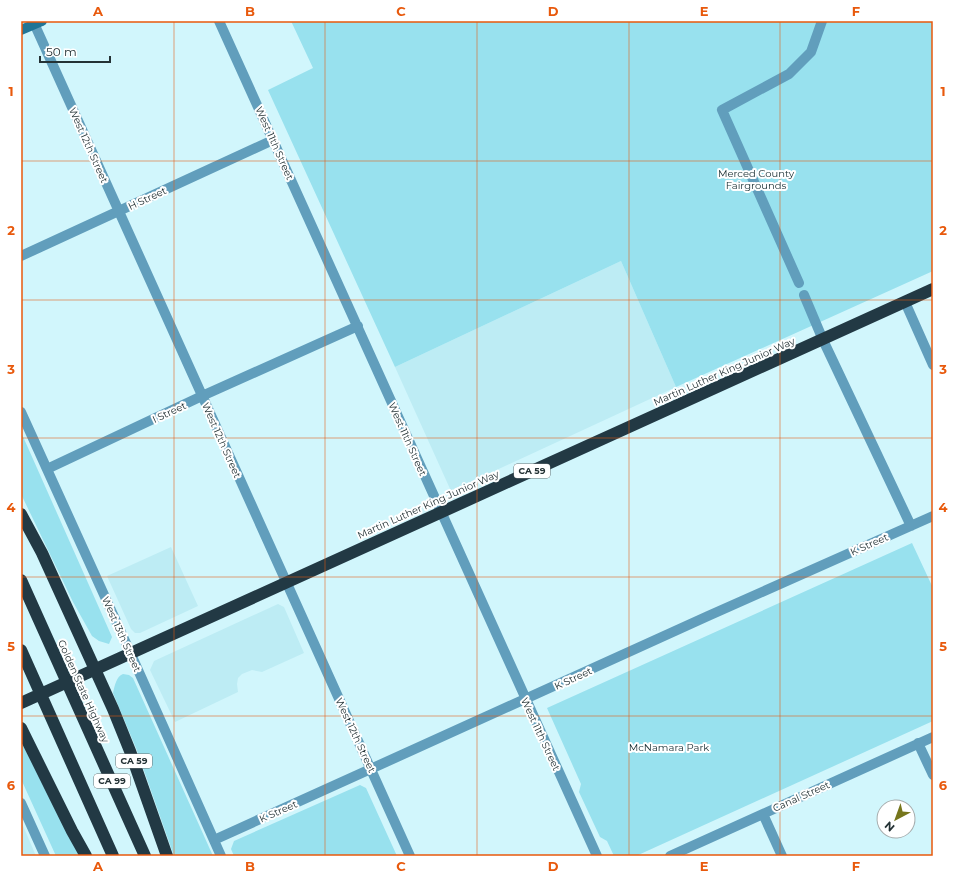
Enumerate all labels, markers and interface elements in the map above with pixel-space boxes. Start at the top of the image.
text: A [92,3,104,19]
text: B [245,3,255,19]
text: C [396,3,406,19]
text: D [548,3,559,19]
text: E [700,3,709,19]
text: F [852,3,860,19]
scale bar [40,38,110,64]
text: 50 m [46,44,77,59]
text: 1 [8,83,14,99]
text: 1 [940,83,946,99]
street label: West 11th Street [253,104,297,182]
street label: West 12th Street [66,106,111,185]
park label: Merced County Fairgrounds [718,167,795,192]
street label: H Street [126,184,169,213]
text: 2 [7,222,15,238]
text: 2 [939,222,947,238]
street label: Martin Luther King Junior Way [651,334,798,409]
text: 3 [6,361,15,377]
text: 3 [938,361,947,377]
street label: I Street [150,399,188,426]
street label: West 11th Street [386,400,430,478]
street label: West 12th Street [199,401,244,480]
road number: CA 59 [514,464,550,478]
street label: Martin Luther King Junior Way [355,467,502,542]
text: 4 [7,499,16,515]
text: 4 [939,499,948,515]
street label: K Street [848,530,890,559]
street label: West 13th Street [99,595,144,674]
text: 5 [7,638,15,654]
street label: Golden State Highway [55,638,112,745]
text: 5 [939,638,947,654]
street label: K Street [552,664,594,693]
street label: West 12th Street [333,696,379,775]
street label: West 11th Street [518,696,563,773]
park label: McNamara Park [629,741,709,754]
road number: CA 59 [116,754,152,768]
road number: CA 99 [94,774,130,788]
text: 6 [7,777,16,793]
text: 6 [939,777,948,793]
street label: Canal Street [771,778,832,815]
street label: K Street [257,797,299,826]
north arrow [876,799,916,839]
text: N [881,818,897,835]
text: A [92,858,104,874]
text: B [245,858,255,874]
text: C [396,858,406,874]
text: D [548,858,559,874]
text: E [700,858,709,874]
text: F [852,858,860,874]

